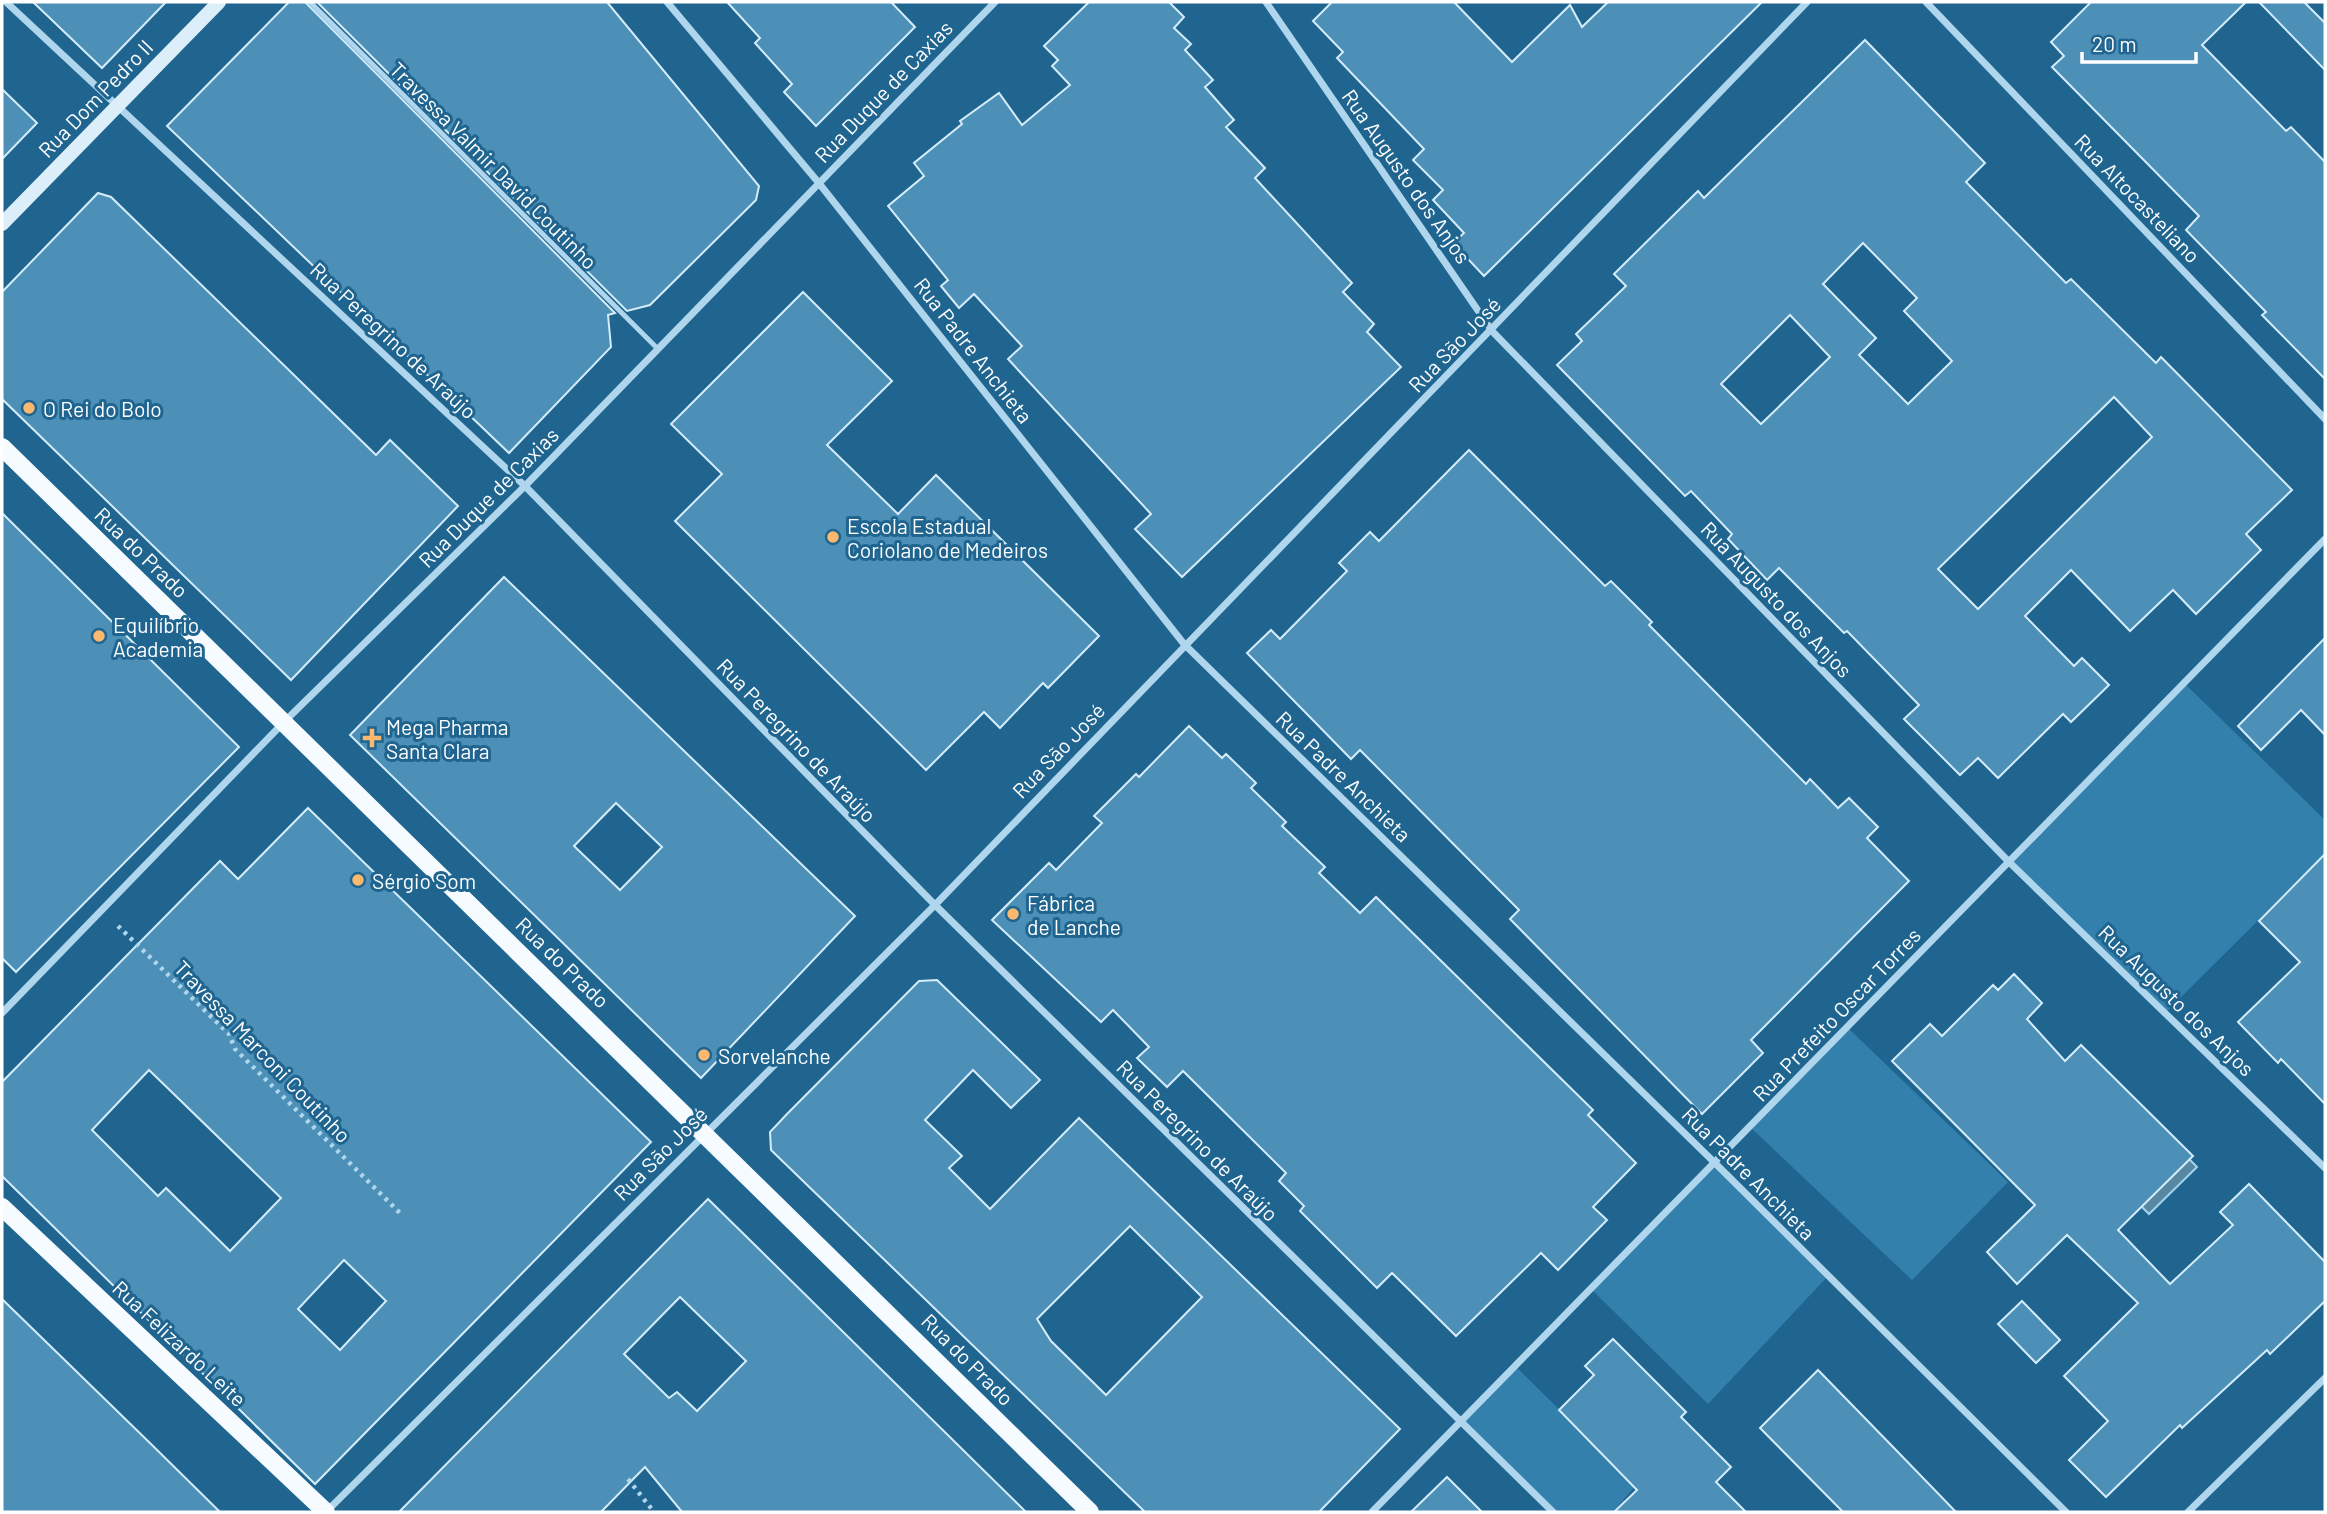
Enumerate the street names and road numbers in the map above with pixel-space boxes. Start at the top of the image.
street label: Rua Duque de Caxias [809,15,957,167]
street label: Rua Dom Pedro II [33,34,157,162]
street label: Travessa Valmir David Coutinho [385,56,603,274]
street label: Rua Augusto dos Anjos [1338,84,1476,268]
street label: Rua Altocasteliano [2070,128,2206,268]
street label: Rua Peregrino de Araújo [306,257,482,423]
street label: Rua Padre Anchieta [910,272,1038,428]
street label: Rua São José [1403,291,1505,397]
street label: Rua Duque de Caxias [413,422,563,572]
street label: Rua do Prado [90,501,194,603]
street label: Rua Augusto dos Anjos [1696,516,1858,682]
street label: Rua Peregrino de Araújo [712,653,882,827]
street label: Rua São José [1007,697,1109,803]
street label: Rua Padre Anchieta [1271,705,1417,847]
street label: Rua do Prado [511,911,615,1013]
street label: Rua Augusto dos Anjos [2094,919,2260,1081]
street label: Rua Prefeito Oscar Torres [1747,922,1925,1106]
street label: Travessa Marconi Coutinho [170,955,356,1147]
street label: Rua Peregrino de Araújo [1112,1054,1284,1226]
street label: Rua São José [608,1101,712,1205]
street label: Rua Padre Anchieta [1677,1101,1821,1245]
street label: Rua Felizardo Leite [108,1275,252,1411]
street label: Rua do Prado [917,1308,1019,1410]

